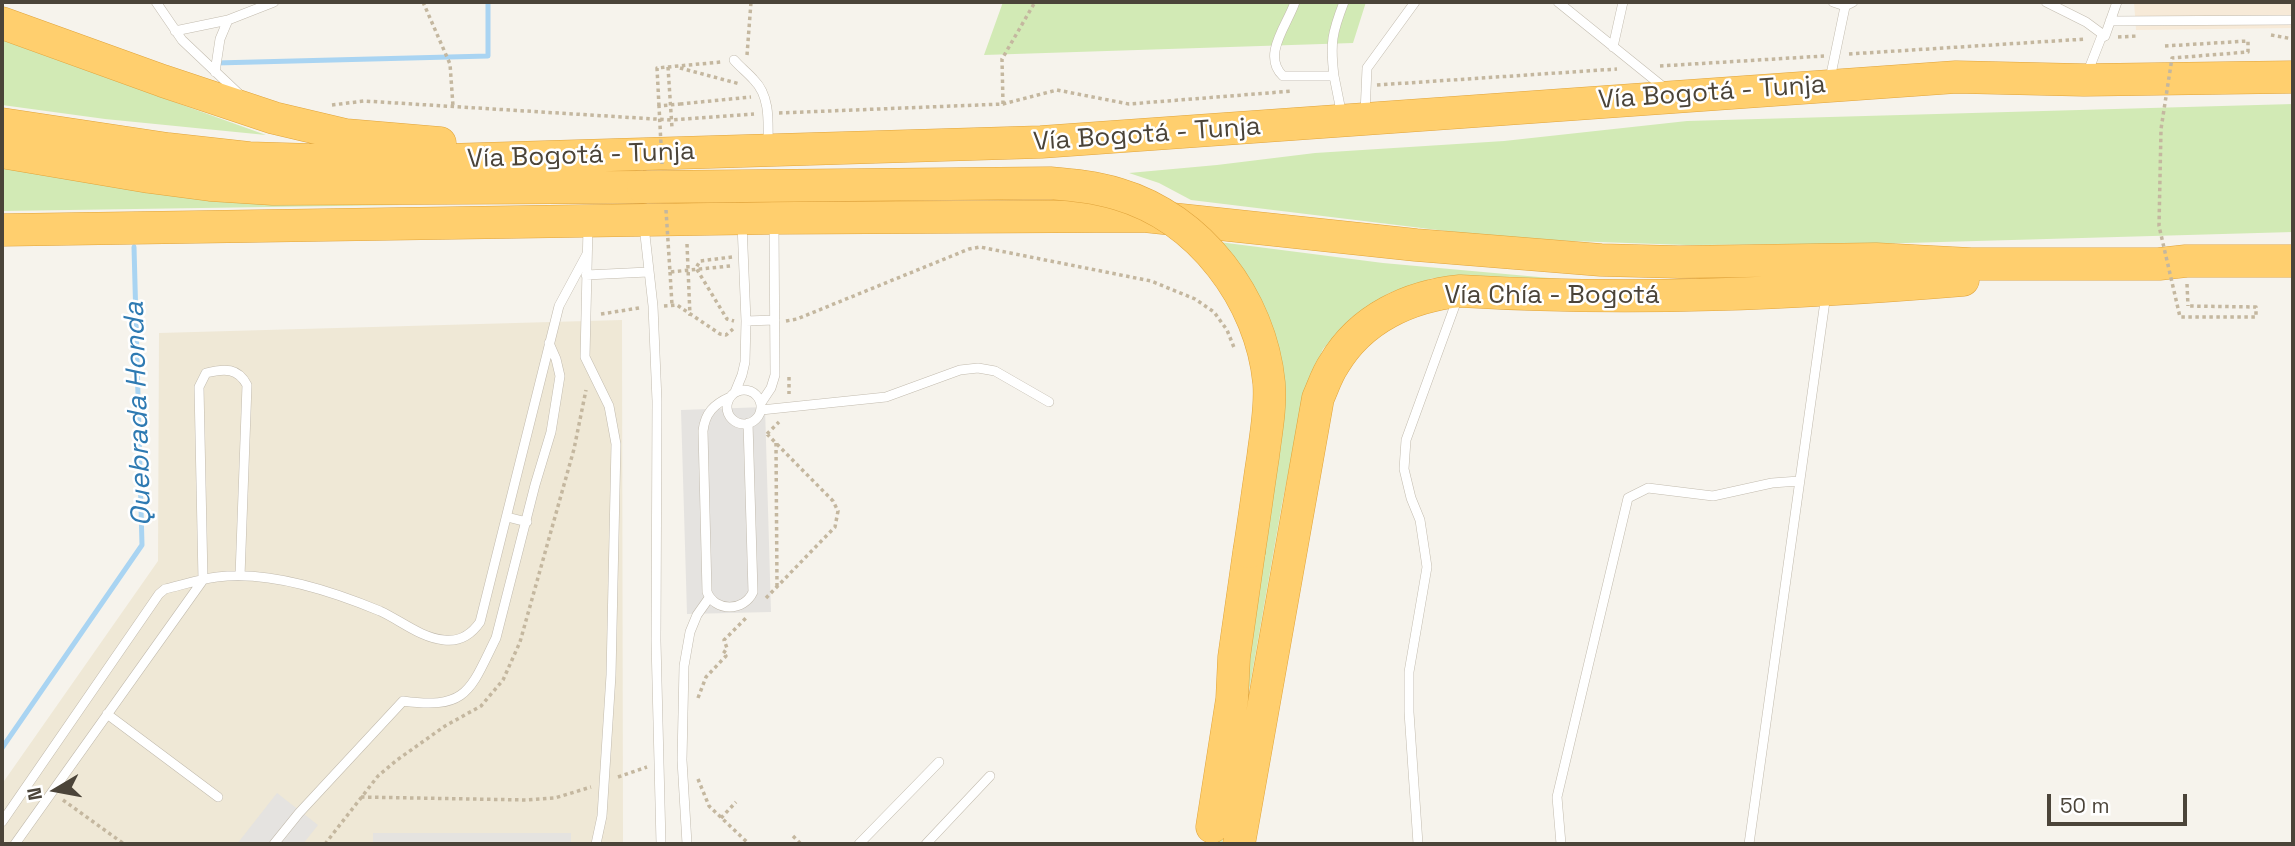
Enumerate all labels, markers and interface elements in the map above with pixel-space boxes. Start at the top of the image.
street label: Vía Bogotá - Tunja [1597,69,1827,117]
street label: Vía Bogotá - Tunja [1032,111,1262,159]
street label: Vía Bogotá - Tunja [466,136,696,176]
street label: Vía Chía - Bogotá [1444,280,1660,312]
water label: Quebrada Honda [118,301,160,527]
north arrow [21,755,91,825]
scale bar [2050,780,2190,824]
text: N [21,785,48,802]
text: 50 m [2060,792,2110,819]

